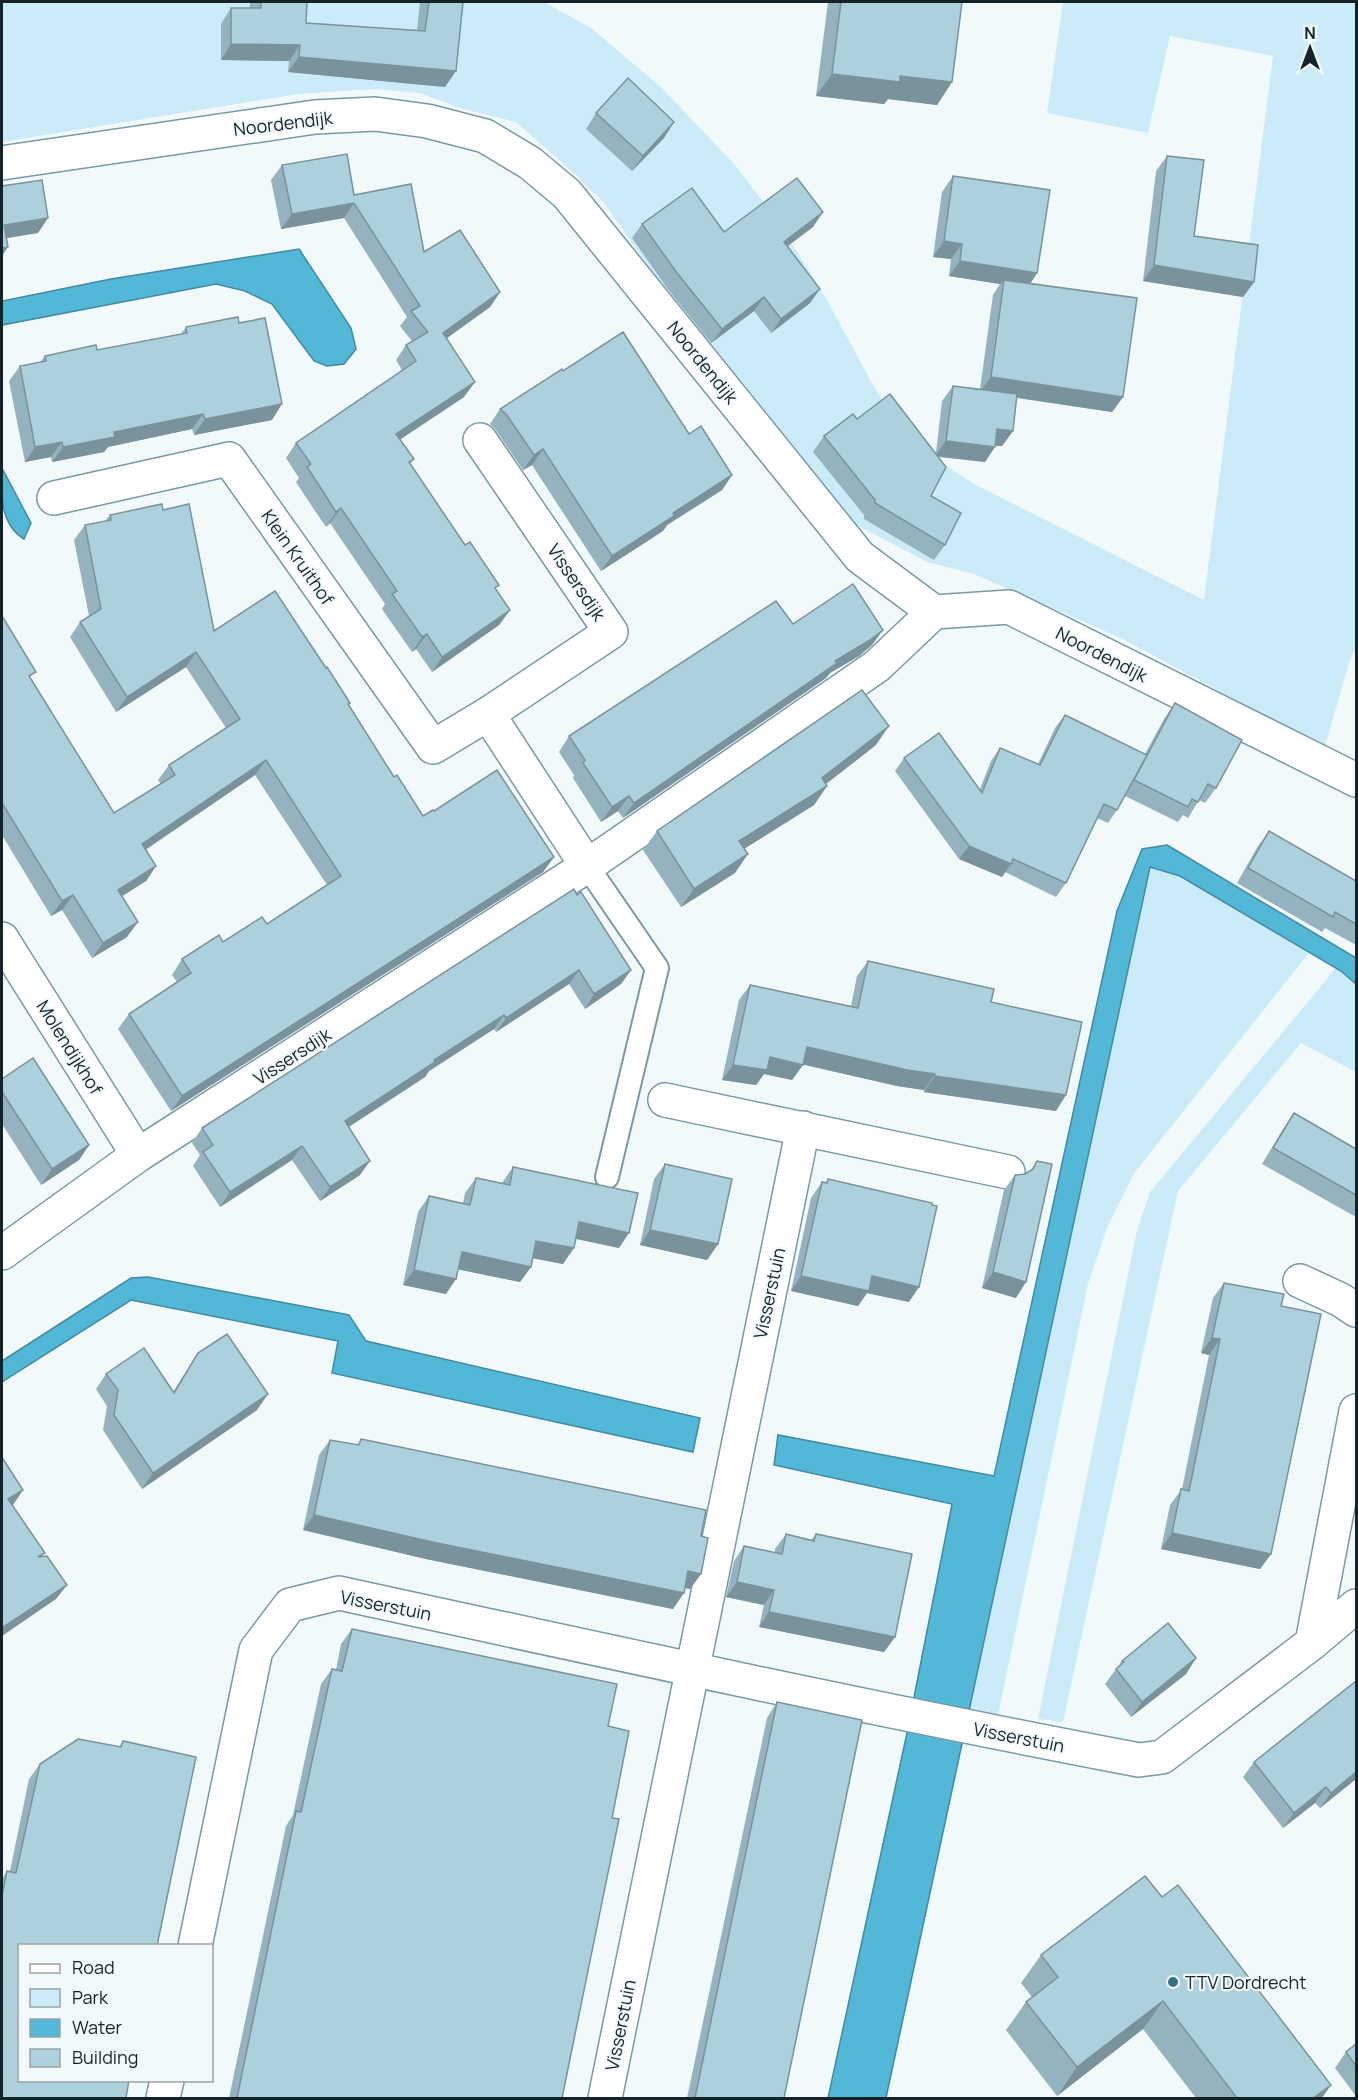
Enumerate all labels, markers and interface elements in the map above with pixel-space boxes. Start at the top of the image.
north arrow [1280,18,1340,78]
text: N [1304,22,1316,44]
street label: Noordendijk [232,105,335,141]
street label: Noordendijk [662,316,744,409]
street label: Klein Kruithof [256,505,340,610]
street label: Vissersdijk [542,539,612,626]
street label: Noordendijk [1052,621,1153,688]
street label: Molendijkhof [32,995,109,1099]
street label: Vissersdijk [249,1021,336,1090]
street label: Visserstuin [748,1245,790,1341]
street label: Visserstuin [338,1584,434,1626]
street label: Visserstuin [971,1716,1067,1758]
legend [18,1944,213,2082]
text: Road [72,1955,115,1979]
place label: TTV Dordrecht [1185,1970,1306,1994]
marker: TTV Dordrecht [1166,1975,1180,1989]
street label: Visserstuin [599,1977,641,2073]
text: Park [72,1985,109,2009]
text: Water [72,2015,122,2039]
text: Building [72,2045,138,2069]

